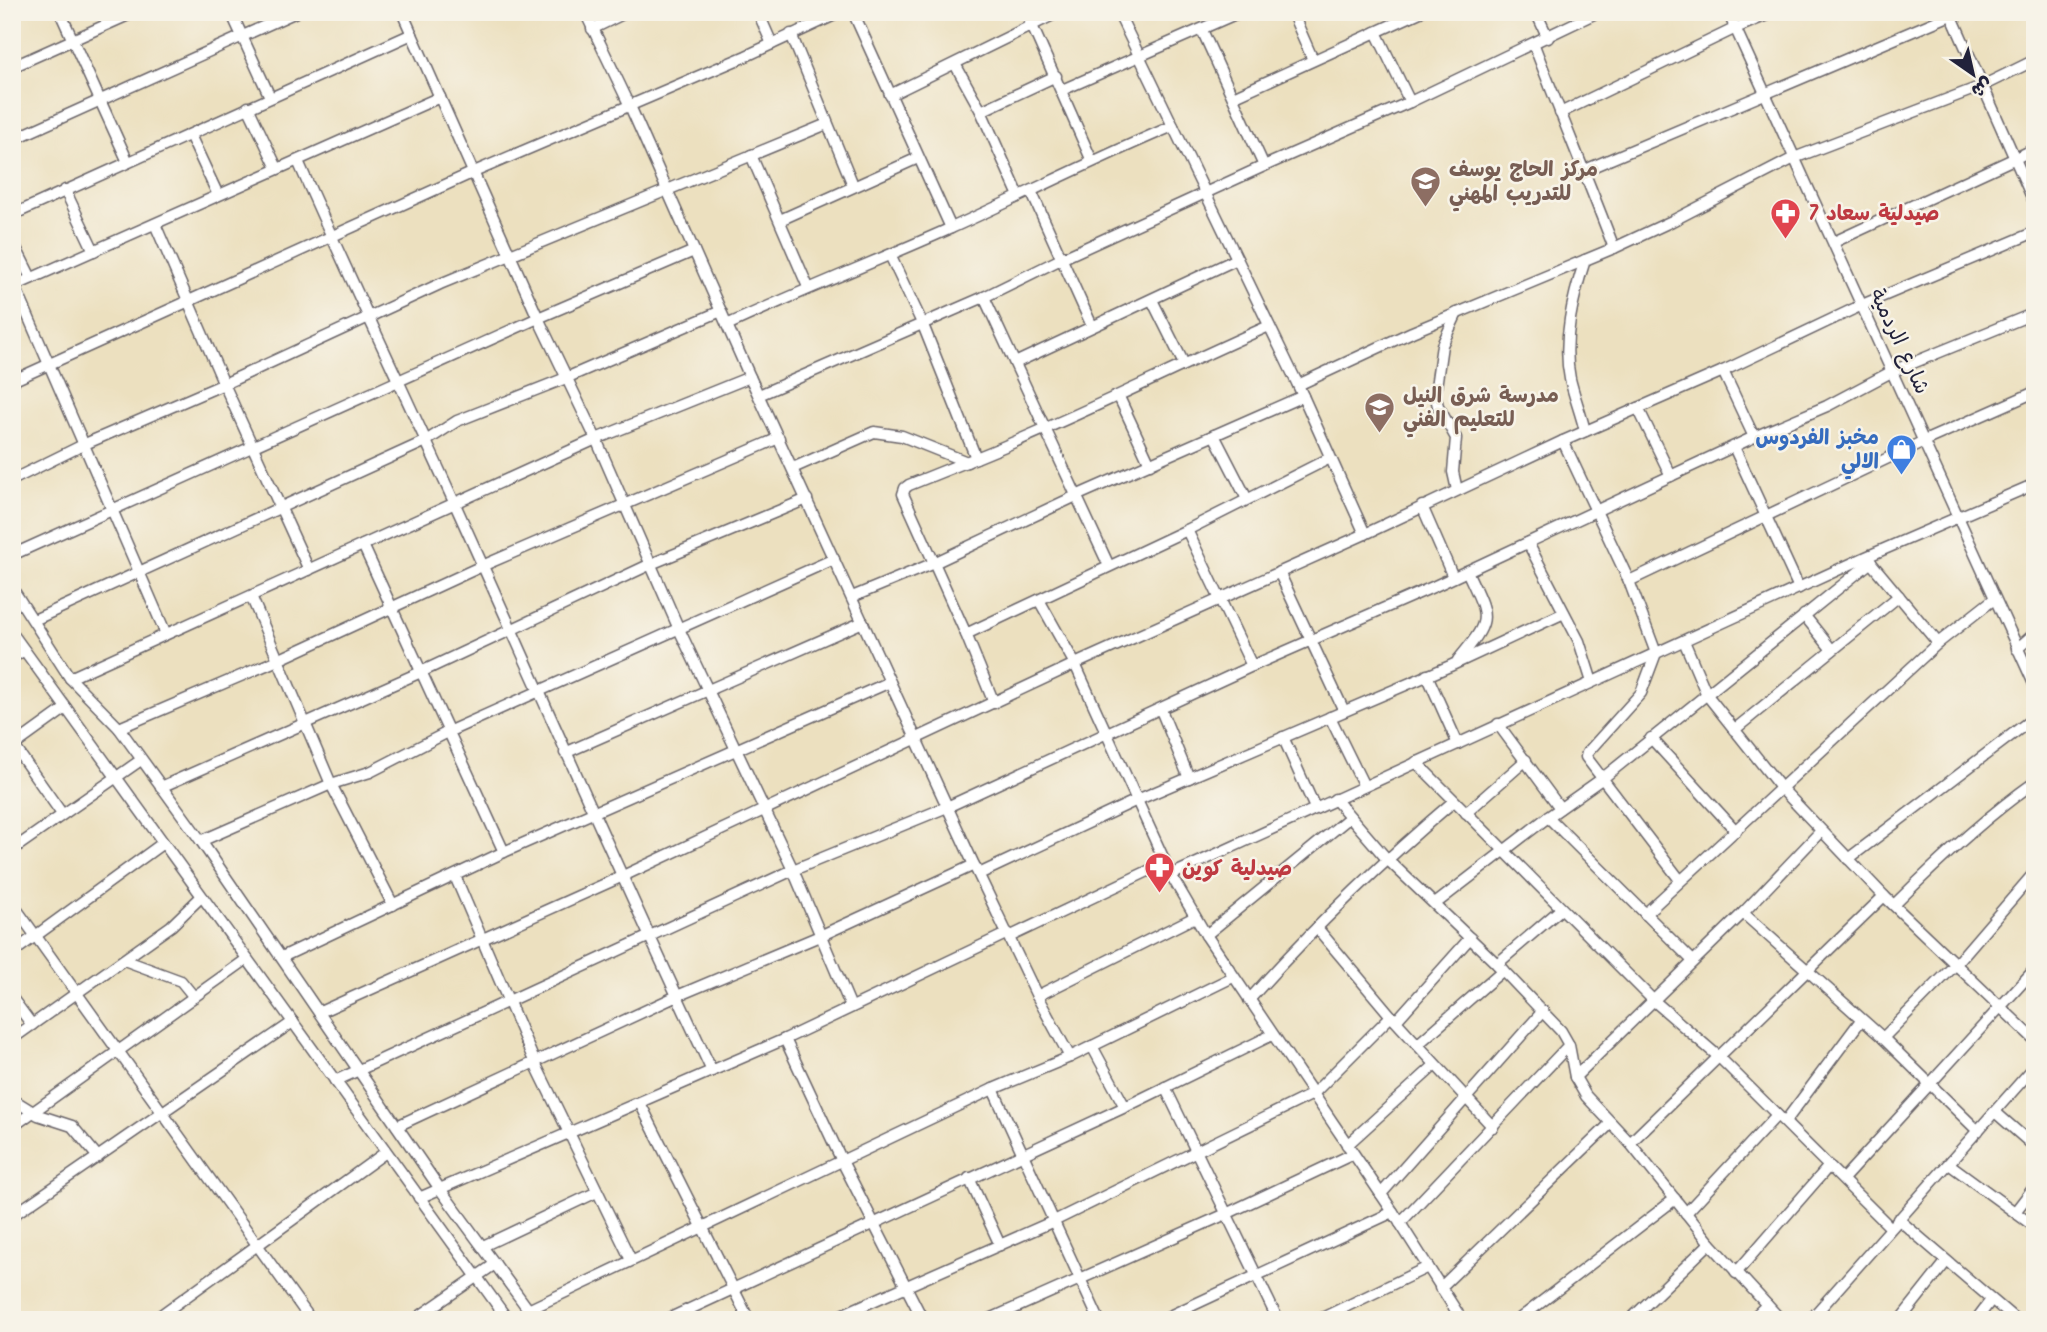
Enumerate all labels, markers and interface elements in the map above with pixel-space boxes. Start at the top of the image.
north arrow [1938,38,2008,108]
text: ش [1964,68,1998,105]
place label: مركز الحاج يوسف للتدريب المهني [1449,154,1598,212]
school or university icon: مركز الحاج يوسف للتدريب المهني [1409,164,1443,208]
pharmacy icon: صيدلية سعاد 7 [1768,196,1802,240]
place label: صيدلية سعاد 7 [1808,198,1940,231]
street label: شارع الردمية [1860,283,1938,400]
place label: مدرسة شرق النيل للتعليم الفني [1403,380,1559,438]
school or university icon: مدرسة شرق النيل للتعليم الفني [1363,390,1397,434]
place label: مخبز الفردوس الالي [1755,422,1879,480]
shop icon: مخبز الفردوس الالي [1885,432,1919,476]
pharmacy icon: صيدلية كوين [1142,851,1176,895]
place label: صيدلية كوين [1182,853,1292,886]

